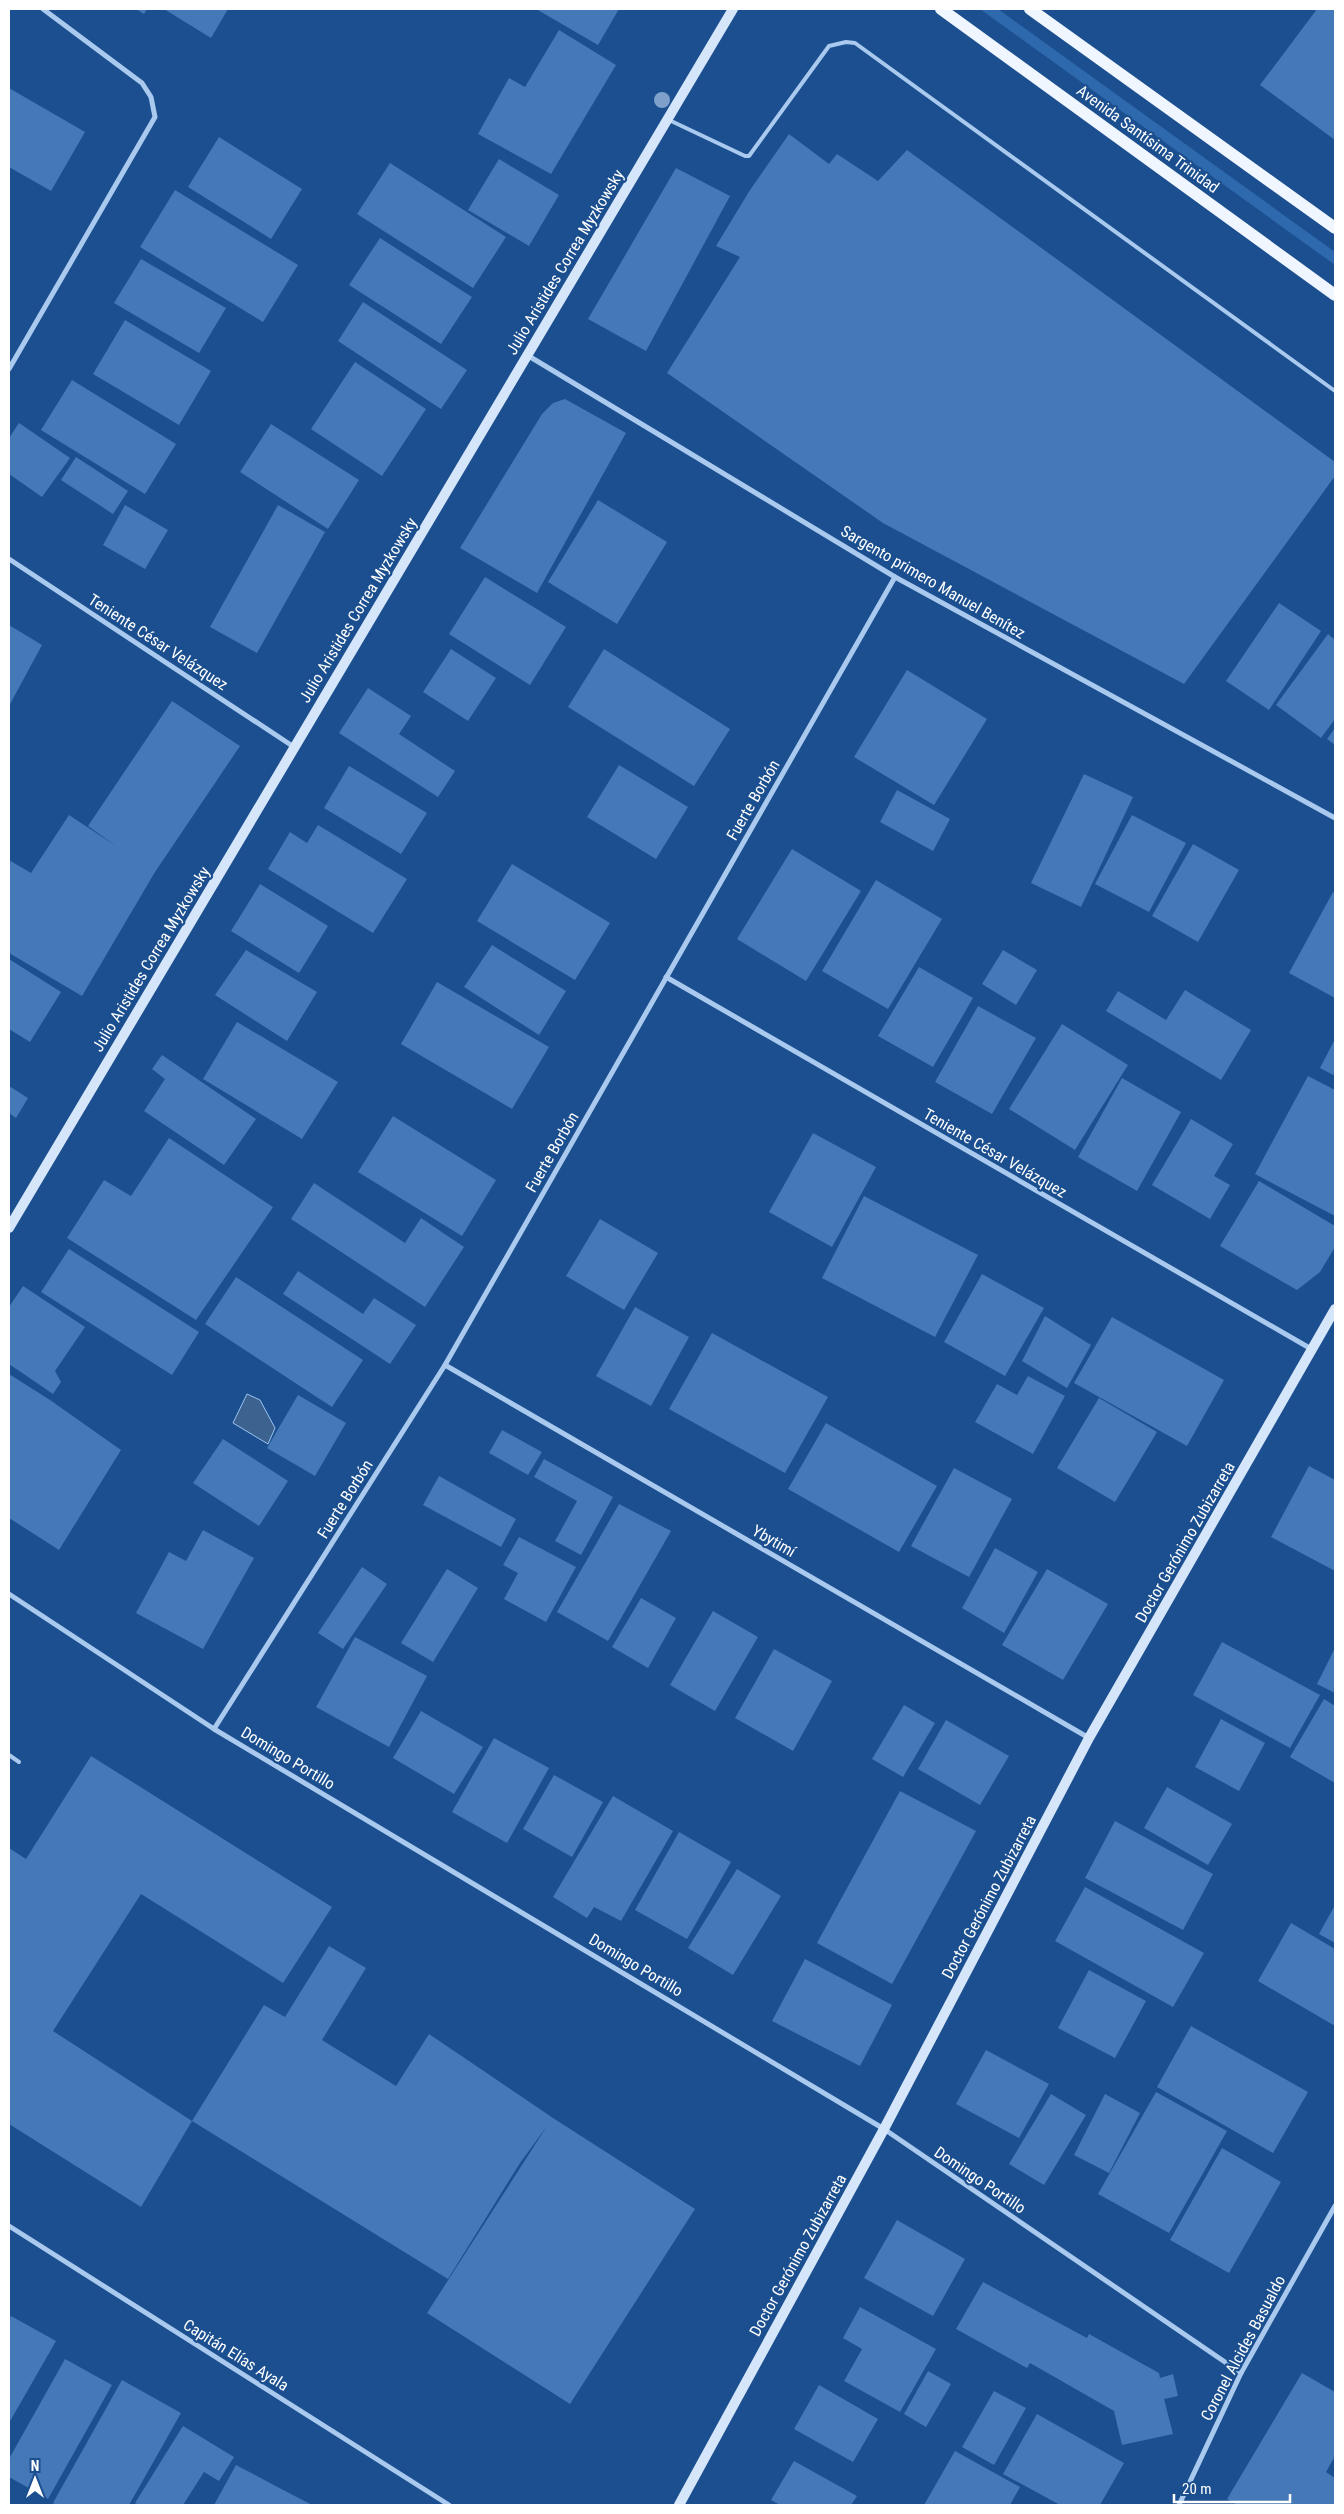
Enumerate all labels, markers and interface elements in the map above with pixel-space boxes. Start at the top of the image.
street label: Avenida Santísima Trinidad [1073,81,1223,197]
street label: Julio Aristides Correa Myzkowsky [502,166,628,358]
street label: Julio Aristides Correa Myzkowsky [295,514,421,706]
street label: Sargento primero Manuel Benítez [837,521,1029,643]
street label: Teniente César Velázquez [85,590,231,694]
street label: Fuerte Borbón [722,757,784,843]
street label: Julio Aristides Correa Myzkowsky [88,863,214,1055]
street label: Teniente César Velázquez [920,1104,1070,1202]
street label: Fuerte Borbón [521,1109,583,1195]
street label: Fuerte Borbón [313,1456,377,1542]
street label: Doctor Gerónimo Zubizarreta [1131,1458,1239,1626]
street label: Ybytimí [749,1521,800,1562]
street label: Domingo Portillo [238,1723,338,1793]
street label: Doctor Gerónimo Zubizarreta [938,1812,1040,1982]
street label: Domingo Portillo [586,1930,686,2000]
street label: Domingo Portillo [931,2142,1029,2218]
street label: Doctor Gerónimo Zubizarreta [746,2171,850,2339]
street label: Coronel Alcides Basualdo [1197,2272,1289,2424]
street label: Capitán Elías Ayala [180,2315,292,2395]
north arrow [10,2454,60,2504]
text: N [31,2458,39,2474]
scale bar [1174,2472,1290,2504]
text: 20 m [1182,2480,1212,2498]

